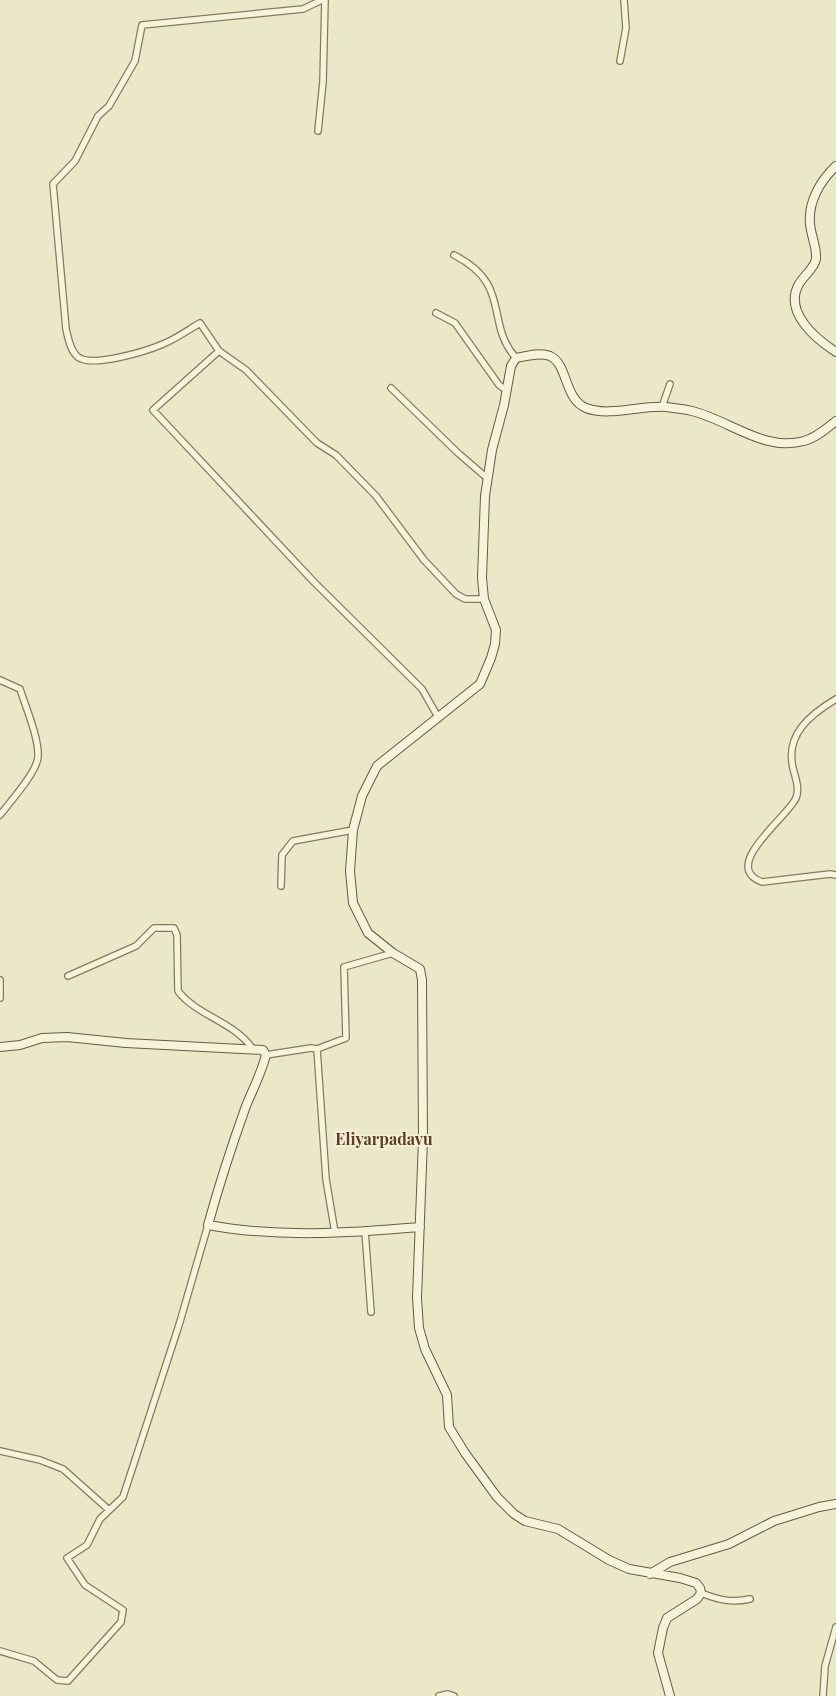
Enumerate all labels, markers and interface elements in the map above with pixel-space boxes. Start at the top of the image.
district label: Eliyarpadavu [335,1128,433,1149]

